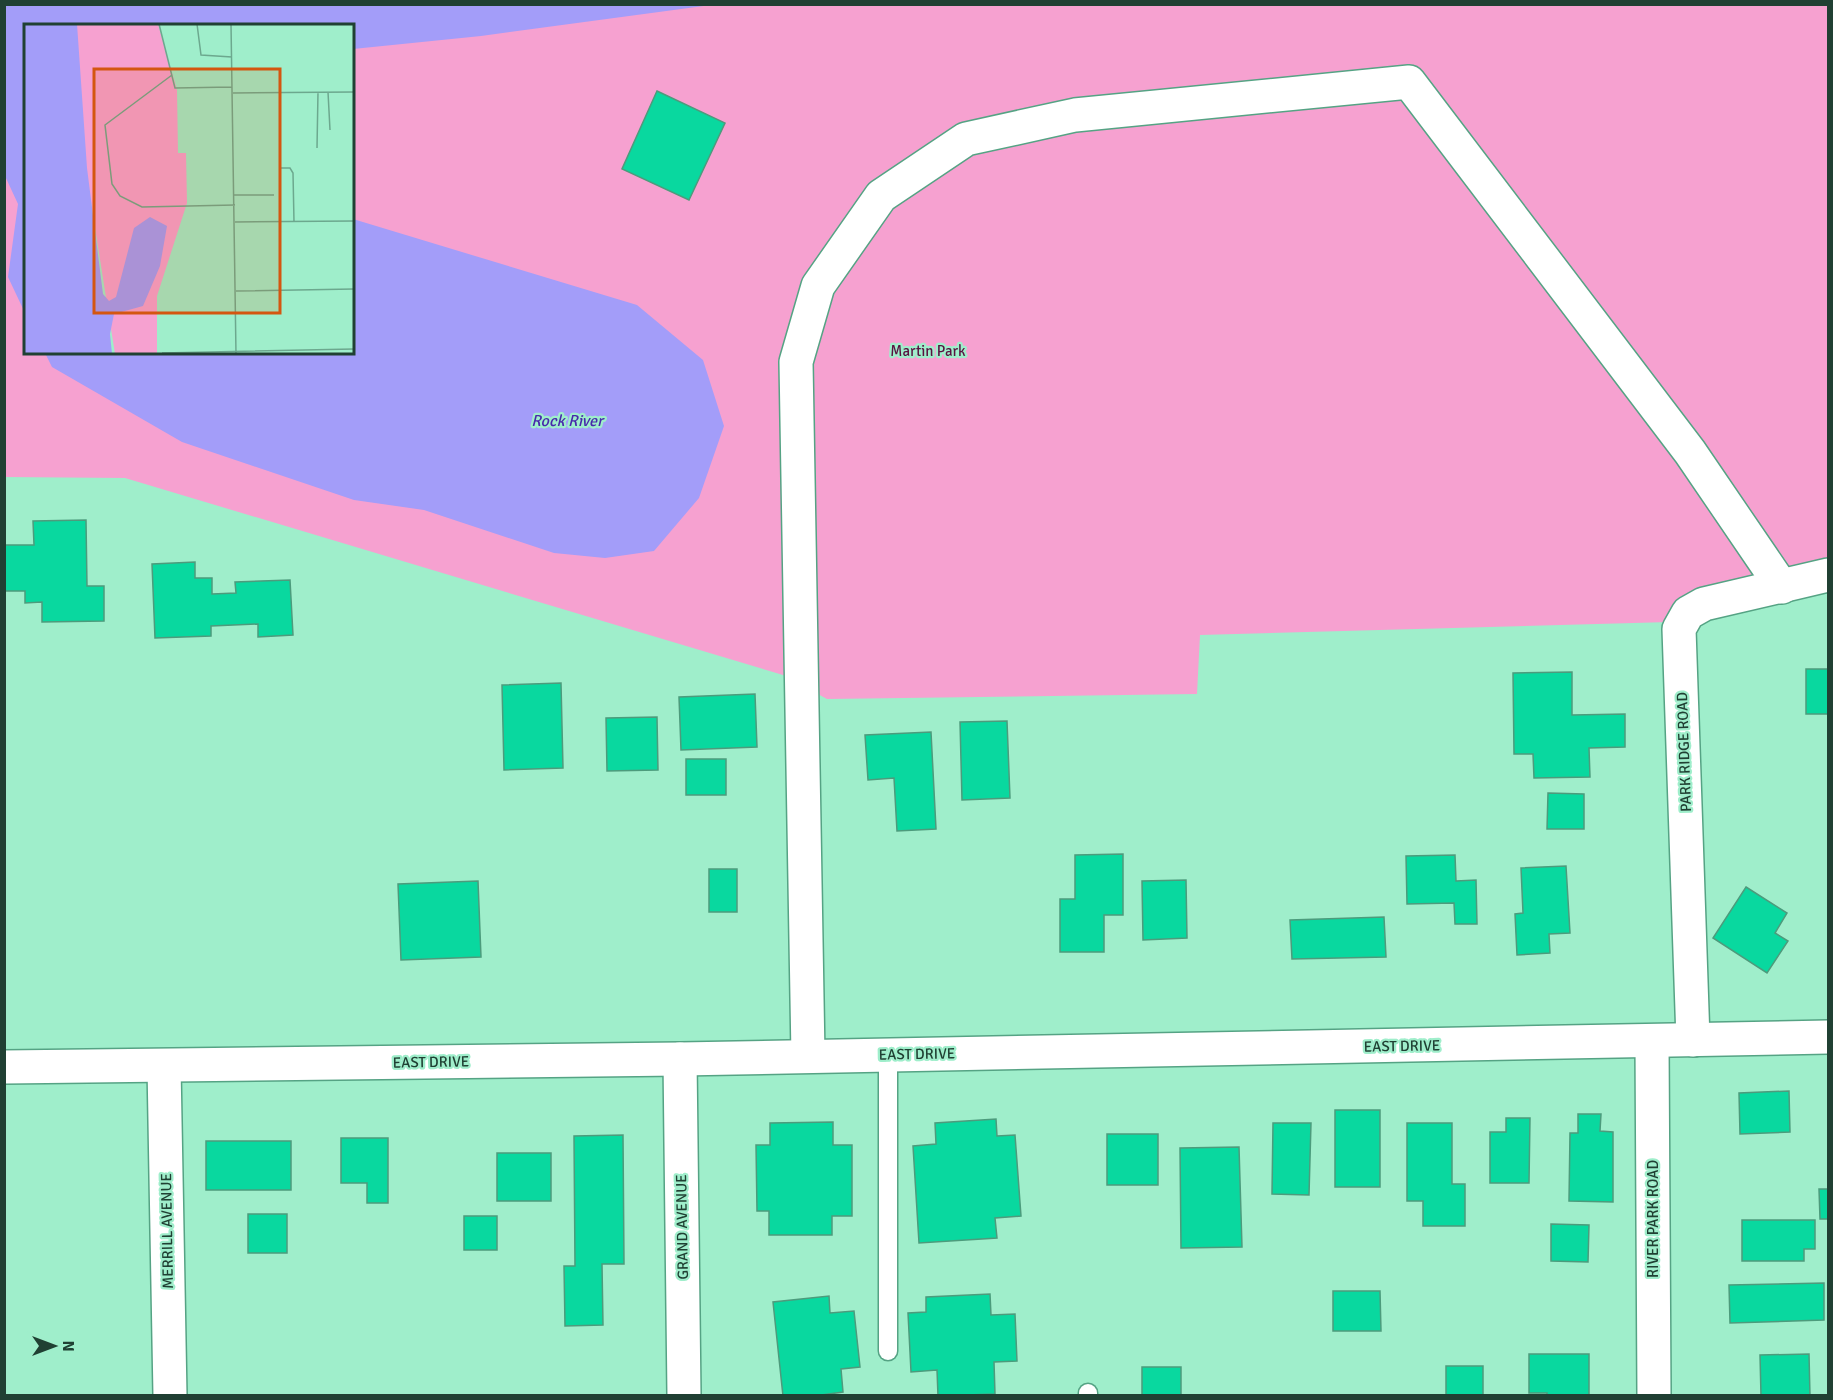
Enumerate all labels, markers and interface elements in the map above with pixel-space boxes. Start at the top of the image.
inset map [24,24,354,354]
park label: Martin Park [890,342,966,360]
water label: Rock River [531,411,605,431]
street label: PARK RIDGE ROAD [1673,692,1695,812]
street label: EAST DRIVE [1364,1036,1440,1056]
street label: EAST DRIVE [879,1044,955,1064]
street label: EAST DRIVE [393,1052,469,1072]
street label: RIVER PARK ROAD [1644,1160,1662,1278]
street label: MERRILL AVENUE [157,1173,177,1289]
street label: GRAND AVENUE [672,1174,692,1280]
north arrow [24,1316,84,1376]
text: N [58,1340,78,1352]

